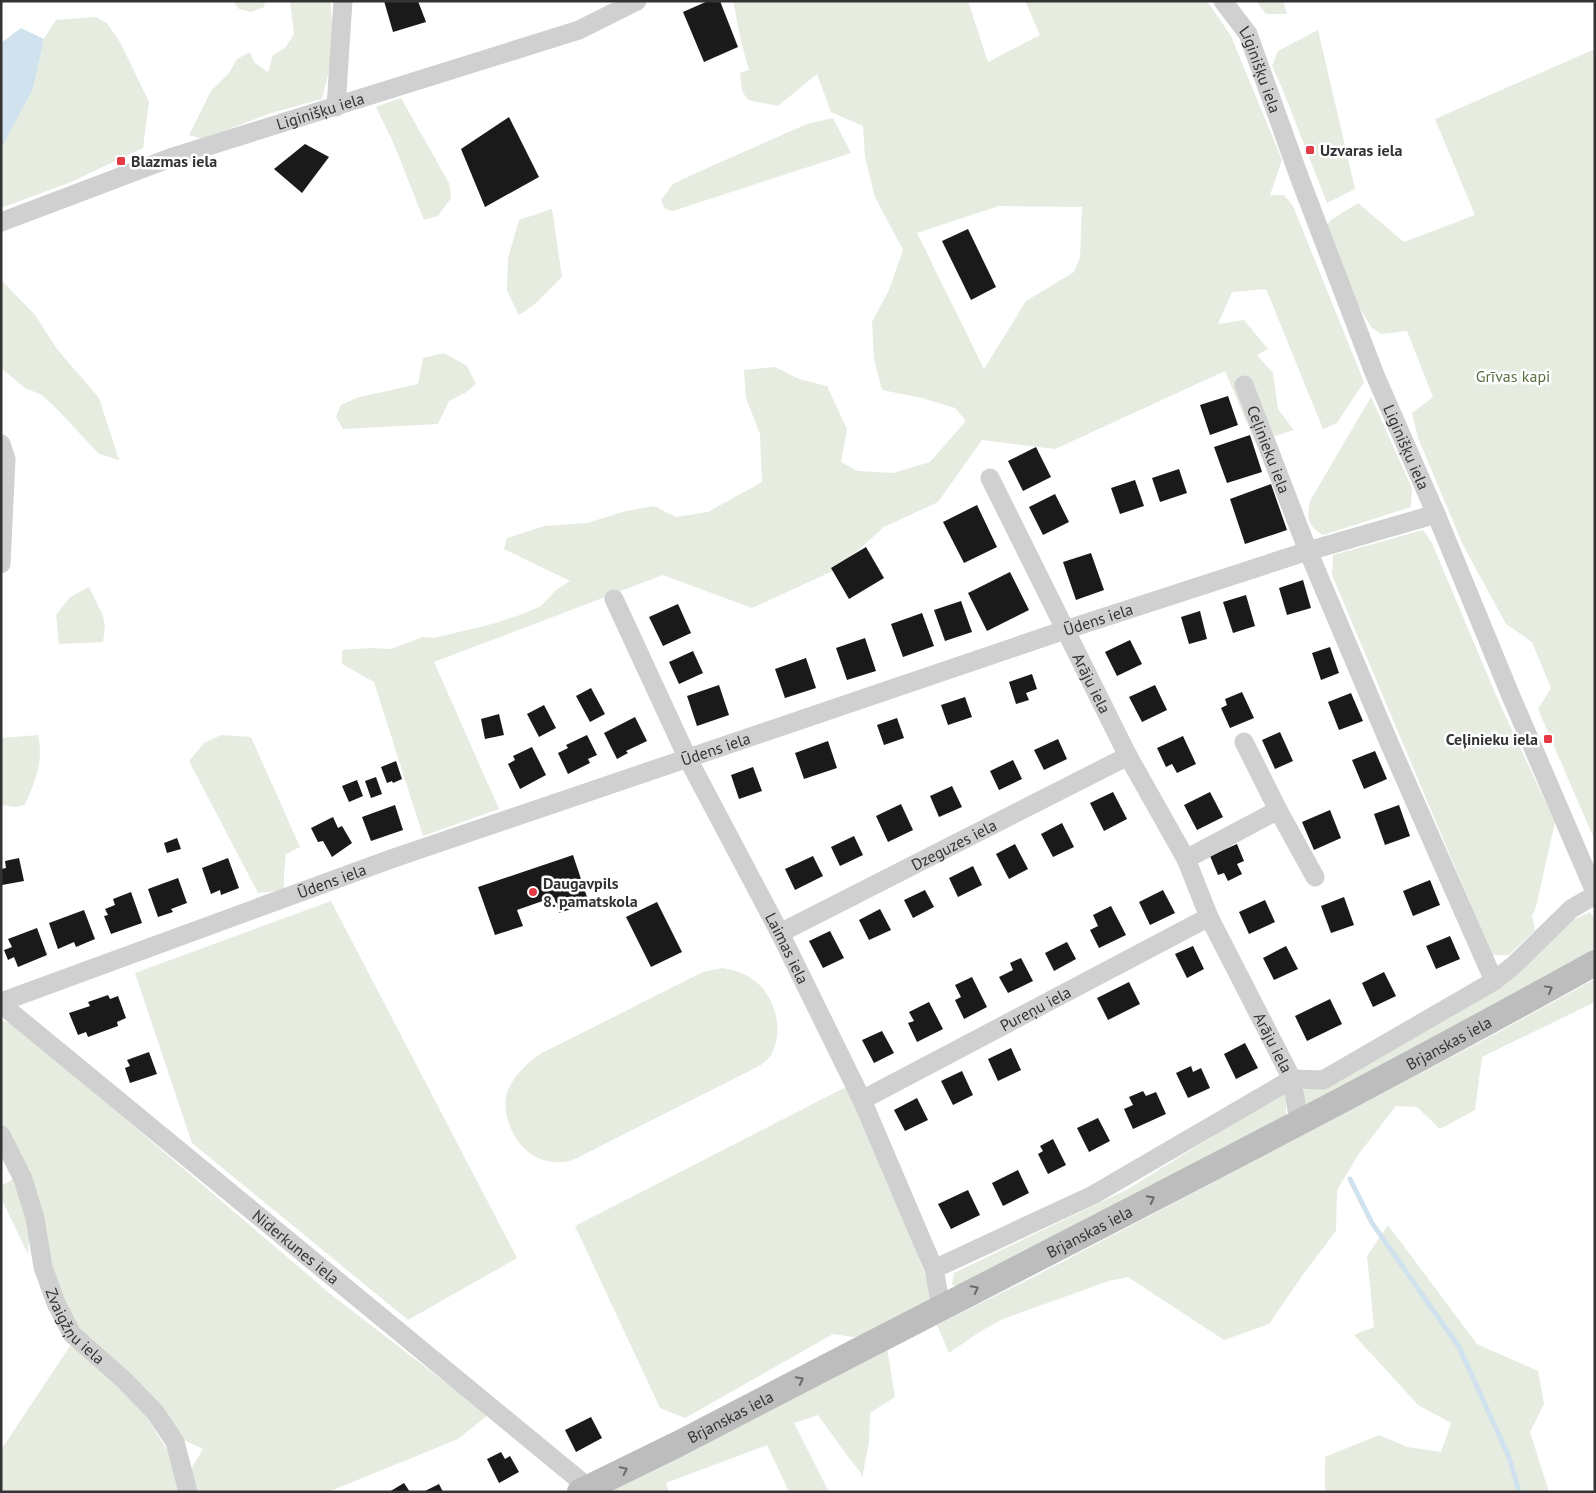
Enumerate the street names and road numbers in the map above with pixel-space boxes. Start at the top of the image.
street label: Liginišķu iela [1235,22,1285,116]
street label: Liginišķu iela [274,88,366,134]
street label: Liginišķu iela [1379,401,1434,493]
street label: Ceļinieku iela [1243,403,1295,496]
street label: Ūdens iela [1061,599,1135,640]
street label: Arāju iela [1068,650,1115,717]
street label: Ūdens iela [678,728,753,770]
street label: Dzeguzes iela [908,815,1000,875]
street label: Ūdens iela [294,859,369,903]
street label: Laimas iela [761,909,813,987]
street label: Pureņu iela [996,982,1074,1035]
street label: Arāju iela [1250,1009,1297,1076]
street label: Brjanskas iela [1403,1012,1495,1074]
street label: Brjanskas iela [1043,1201,1136,1262]
street label: Niderkunes iela [248,1205,343,1288]
street label: Zvaigžņu iela [41,1285,109,1368]
street label: Brjanskas iela [684,1386,777,1447]

